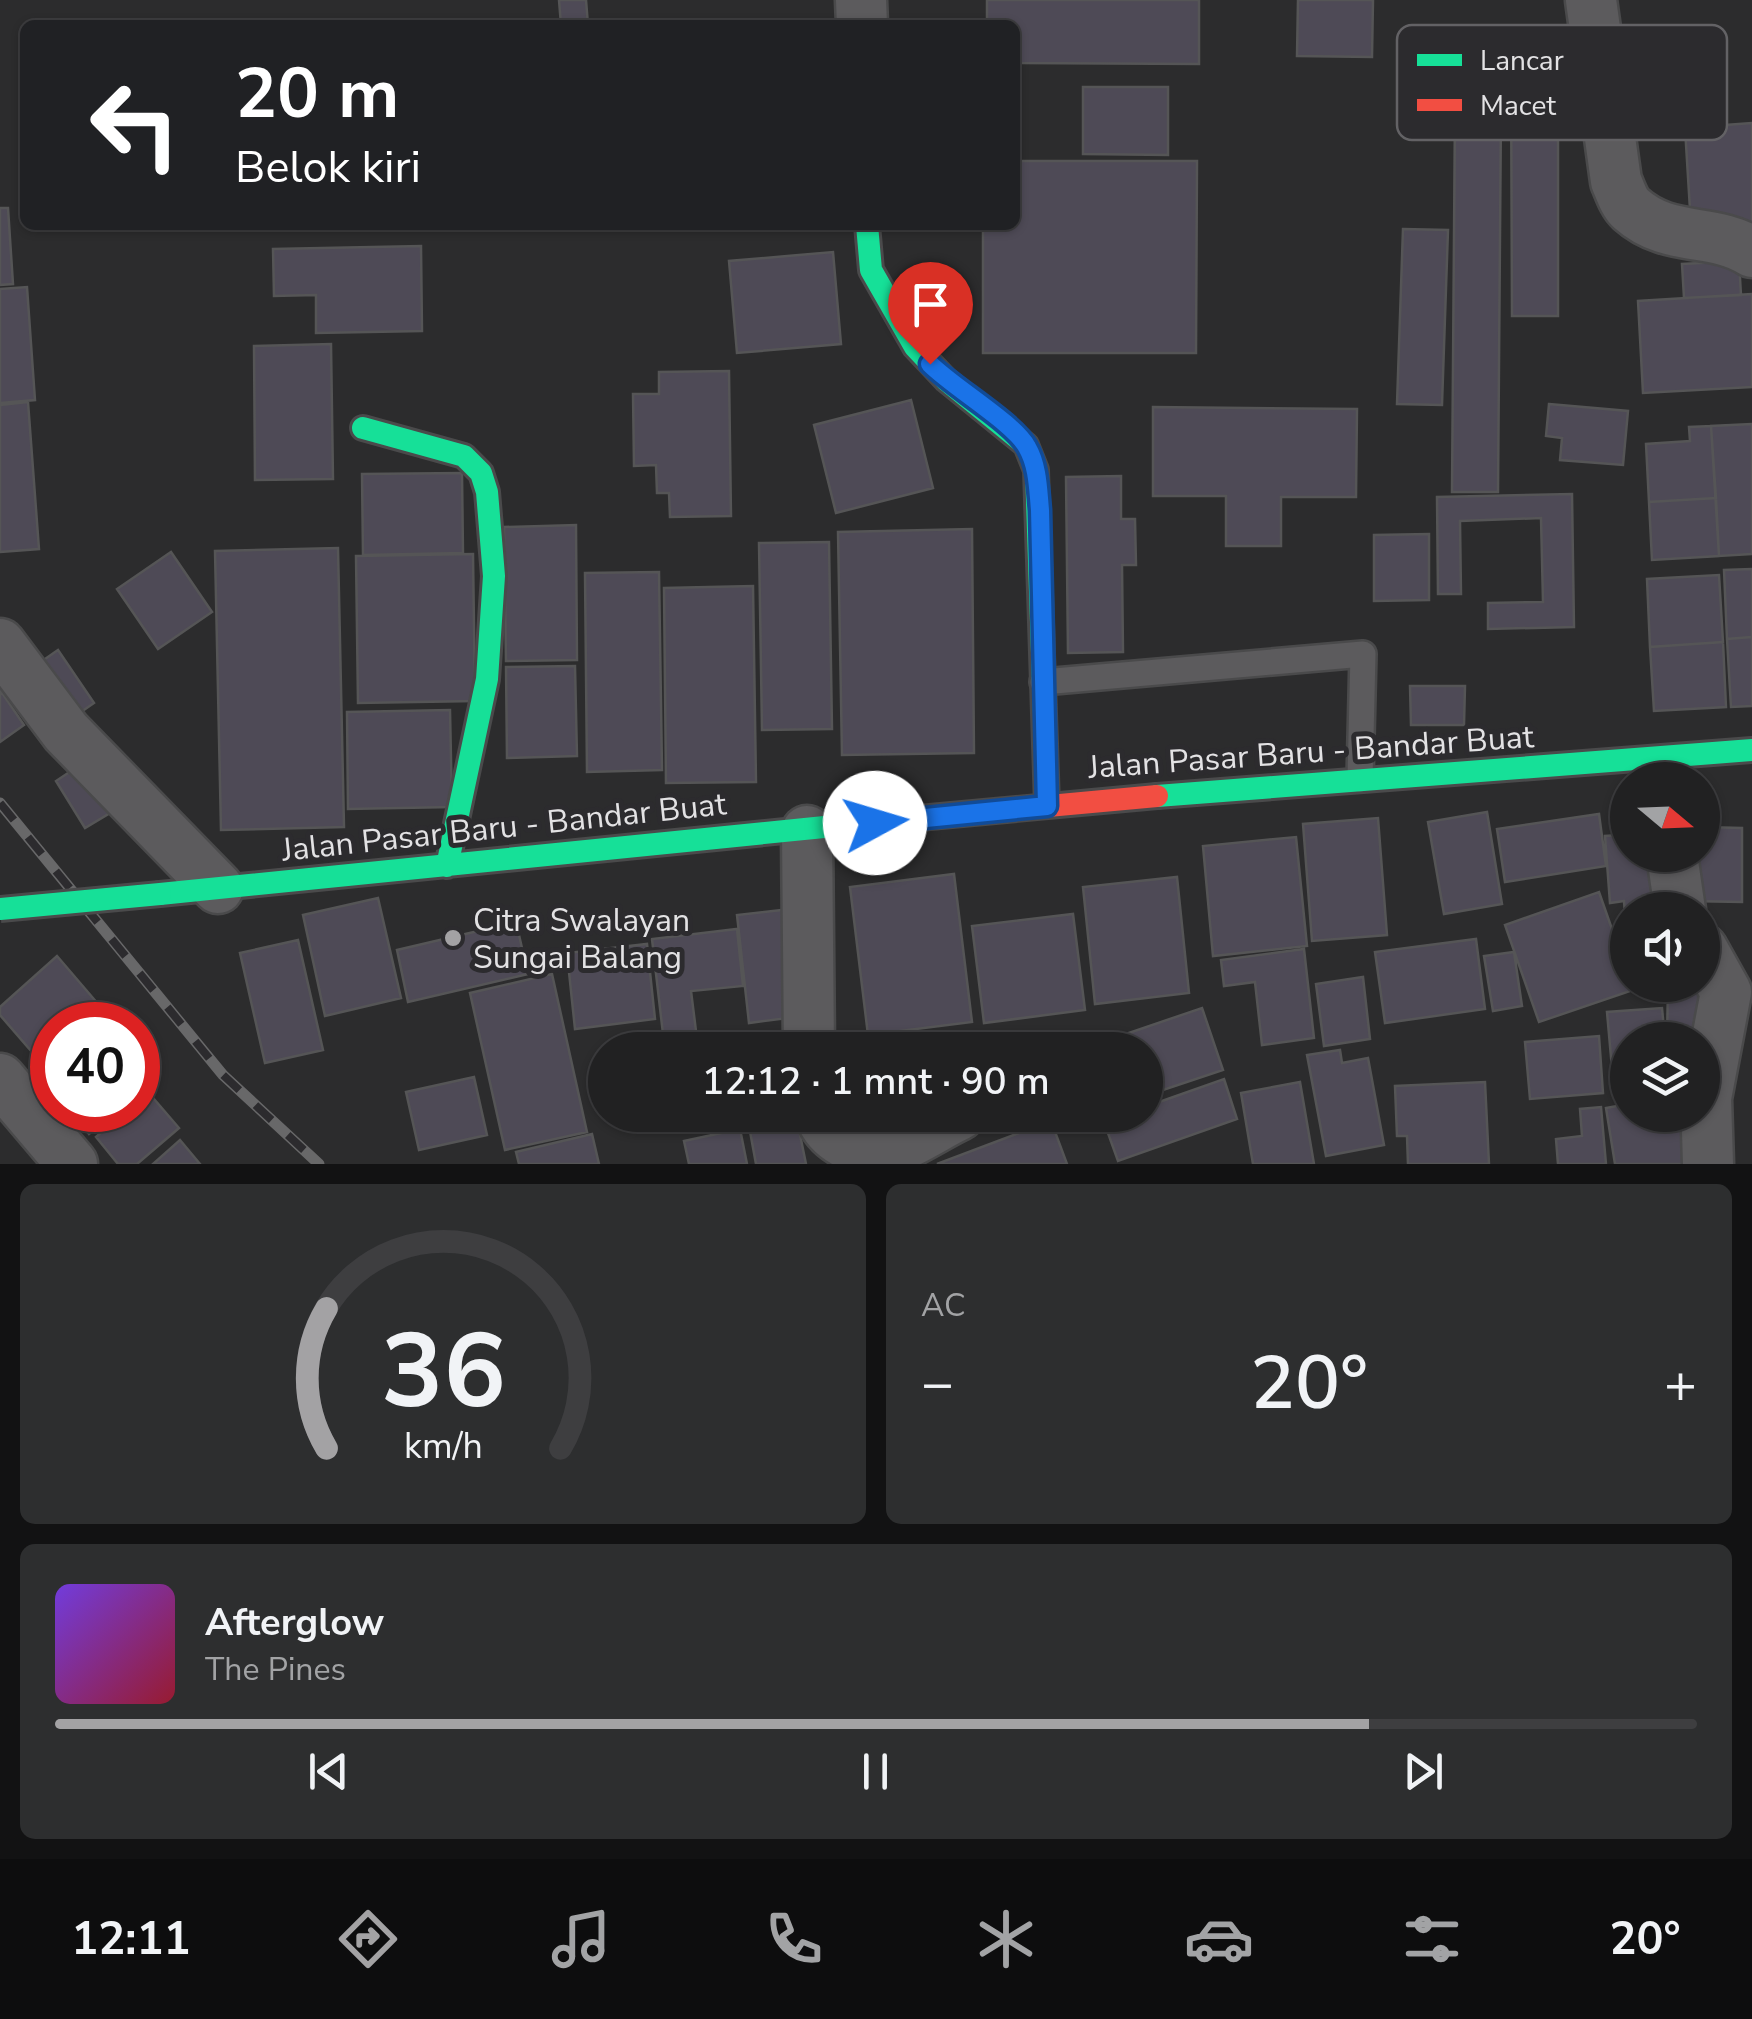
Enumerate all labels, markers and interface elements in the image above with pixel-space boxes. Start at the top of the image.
legend [1397,25,1727,140]
text: Lancar [1480,42,1564,80]
text: 20 m [235,46,399,142]
icon: left [70,60,200,190]
text: Macet [1480,87,1556,125]
text: Belok kiri [235,137,421,198]
pin [888,262,973,365]
icon: arrive [903,277,958,332]
street label: Jalan Pasar Baru - Bandar Buat [1086,715,1536,789]
north arrow [1610,762,1720,872]
map controls [1610,762,1720,1132]
position arrow [823,771,927,875]
street label: Jalan Pasar Baru - Bandar Buat [279,782,729,872]
button: sound [1610,892,1720,1002]
place label: Citra Swalayan Sungai Balang [473,899,690,979]
marker: Citra Swalayan Sungai Balang [442,927,464,949]
speed limit sign: 40 [30,1002,160,1132]
button: layers [1610,1022,1720,1132]
text: 12:12 · 1 mnt · 90 m [701,1056,1050,1107]
text: AC [921,1284,965,1327]
text: 36 [381,1301,505,1443]
text: 20° [1250,1332,1368,1434]
text: − [921,1346,954,1421]
text: + [1664,1346,1697,1421]
text: km/h [404,1422,482,1471]
text: Afterglow [205,1597,384,1648]
text: The Pines [205,1648,346,1691]
icon: previous [301,1744,356,1799]
icon: pause [848,1744,903,1799]
icon: next [1396,1744,1451,1799]
icon: directions [333,1904,403,1974]
icon: music [546,1904,616,1974]
icon: phone [759,1904,829,1974]
icon: climate [971,1904,1041,1974]
icon: car [1184,1904,1254,1974]
icon: filters [1397,1904,1467,1974]
text: 12:11 [71,1909,191,1970]
text: 20° [1610,1909,1681,1970]

